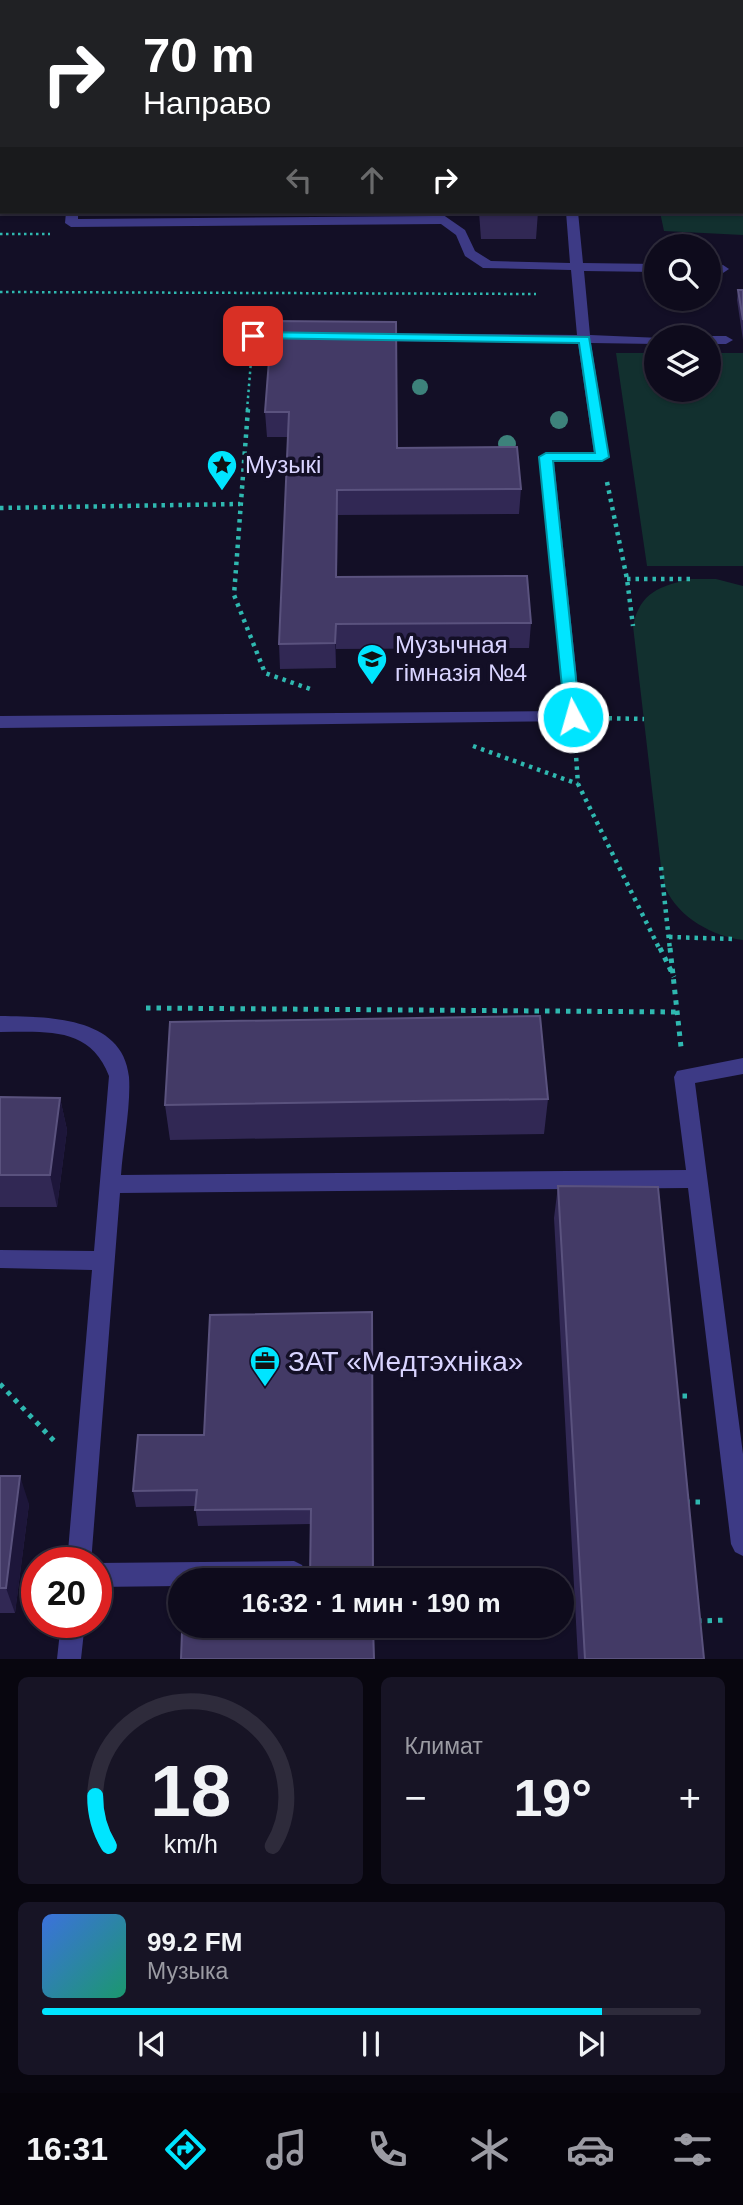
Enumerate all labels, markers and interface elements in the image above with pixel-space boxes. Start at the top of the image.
icon: right [28,28,119,119]
text: 70 m [143,28,255,82]
text: Направо [143,85,271,121]
icon: left [280,161,318,199]
icon: ahead [353,161,391,199]
icon: right [426,161,464,199]
map controls [644,234,721,402]
button: search [644,234,721,311]
pin [223,306,283,366]
icon: arrive [234,317,272,355]
button: layers [644,325,721,402]
place icon: Музыкі [205,448,239,492]
place label: Музыкі [245,451,321,478]
place label: Музычная гімназія №4 [395,631,527,686]
school or university icon: Музычная гімназія №4 [355,642,389,686]
position arrow [536,680,610,754]
office icon: ЗАТ «Медтэхніка» [248,1344,282,1388]
place label: ЗАТ «Медтэхніка» [288,1346,523,1377]
speed limit sign: 20 [21,1547,112,1638]
text: 16:32 · 1 мин · 190 m [241,1588,501,1618]
text: Климат [405,1733,483,1759]
text: 18 [150,1751,231,1832]
text: 19° [513,1769,592,1827]
text: − [405,1777,427,1819]
text: + [679,1777,701,1819]
text: km/h [163,1830,217,1858]
text: 99.2 FM [147,1927,242,1957]
text: Музыка [147,1958,228,1984]
icon: previous [133,2025,171,2063]
icon: pause [352,2025,390,2063]
icon: next [572,2025,610,2063]
icon: directions [161,2125,210,2174]
icon: music [262,2125,311,2174]
icon: phone [363,2125,412,2174]
icon: climate [465,2125,514,2174]
icon: car [566,2125,615,2174]
icon: filters [668,2125,717,2174]
text: 16:31 [26,2131,108,2167]

